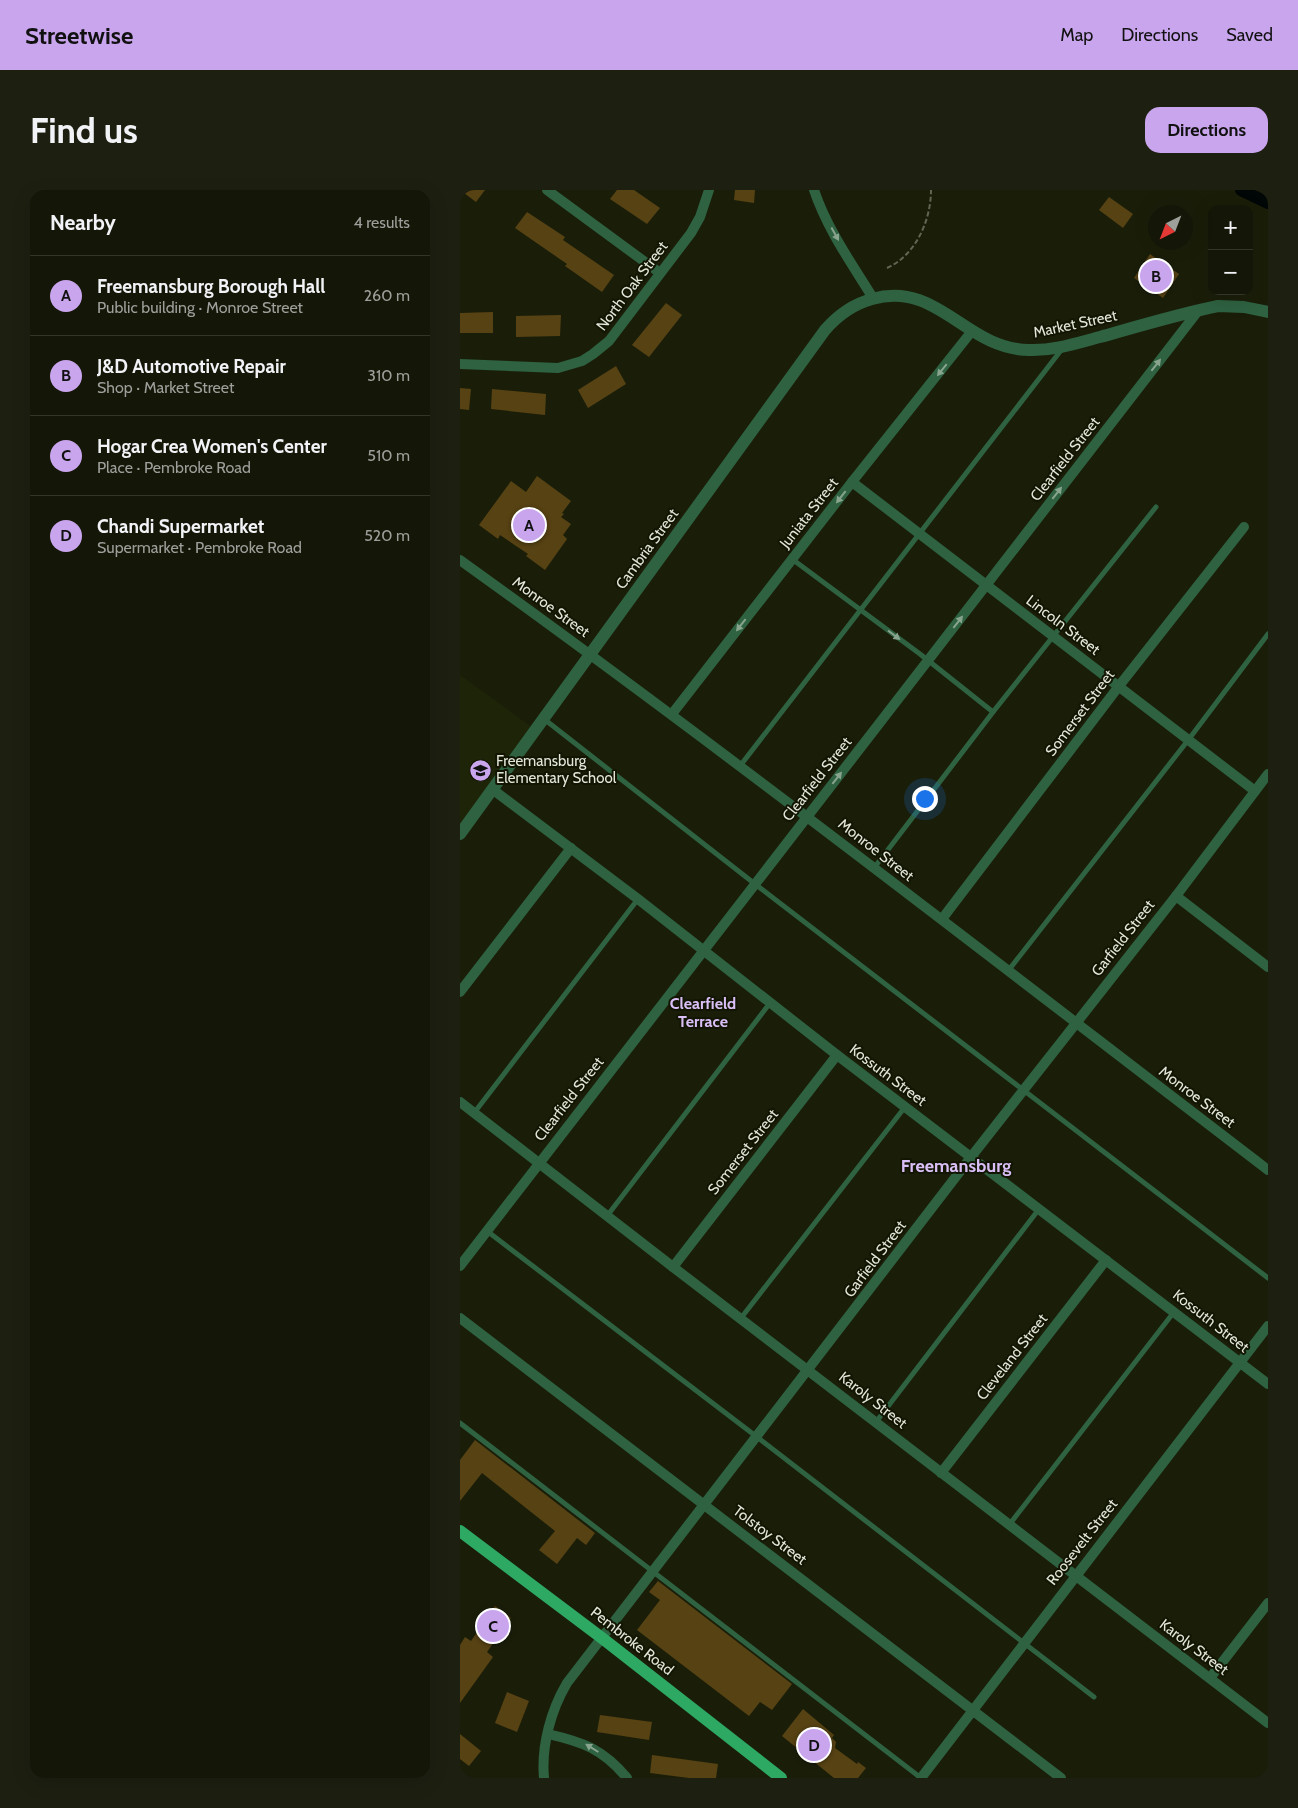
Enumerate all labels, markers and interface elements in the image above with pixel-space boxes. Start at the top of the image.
text: Streetwise [25,21,133,50]
text: Map [1060,24,1093,46]
text: Directions [1121,24,1198,46]
text: Saved [1226,24,1273,46]
button: Directions [1145,107,1268,153]
text: Find us [30,109,138,152]
north arrow [1148,205,1193,250]
map controls [1208,205,1253,295]
button: + [1208,205,1253,250]
text: Nearby [50,210,116,235]
text: 4 results [353,213,410,232]
one-way arrow [830,228,839,241]
street label: North Oak Street [593,238,671,334]
button: − [1208,250,1253,295]
pin: B [1140,257,1172,295]
text: Freemansburg Borough Hall [97,275,325,298]
text: A [61,286,71,305]
text: 260 m [364,286,410,305]
text: Public building · Monroe Street [97,298,303,317]
street label: Market Street [1032,306,1118,342]
text: J&D Automotive Repair [97,355,286,378]
one-way arrow [1151,359,1162,372]
one-way arrow [936,363,947,376]
text: B [61,366,71,385]
text: 310 m [367,366,410,385]
text: Shop · Market Street [97,378,234,397]
street label: Clearfield Street [1027,413,1103,505]
text: Hogar Crea Women's Center [97,435,327,458]
text: C [61,446,71,465]
text: 510 m [367,446,410,465]
text: Place · Pembroke Road [97,458,251,477]
street label: Juniata Street [775,474,842,553]
one-way arrow [1052,486,1062,500]
one-way arrow [835,490,846,503]
street label: Cambria Street [612,505,682,593]
pin: A [513,506,545,544]
text: Chandi Supermarket [97,515,264,538]
text: D [60,526,72,545]
text: 520 m [364,526,410,545]
text: Supermarket · Pembroke Road [97,538,302,557]
street label: Monroe Street [509,573,593,641]
street label: Lincoln Street [1022,591,1104,659]
one-way arrow [952,616,963,629]
one-way arrow [735,618,746,631]
one-way arrow [887,630,901,640]
street label: Somerset Street [1042,666,1118,760]
street label: Clearfield Street [779,733,855,825]
place label: Freemansburg Elementary School [496,752,617,787]
school or university icon: Freemansburg Elementary School [468,758,492,782]
one-way arrow [832,771,843,784]
your location [912,786,938,812]
street label: Monroe Street [835,815,917,885]
street label: Garfield Street [1088,896,1158,980]
district label: Clearfield Terrace [670,994,736,1031]
street label: Kossuth Street [846,1040,930,1110]
street label: Clearfield Street [531,1053,607,1145]
street label: Monroe Street [1155,1062,1239,1132]
street label: Somerset Street [704,1106,782,1198]
district label: Freemansburg [901,1155,1011,1177]
street label: Garfield Street [840,1217,910,1301]
street label: Kossuth Street [1169,1286,1253,1356]
street label: Cleveland Street [973,1310,1051,1404]
street label: Karoly Street [835,1368,911,1432]
street label: Roosevelt Street [1043,1495,1121,1589]
street label: Tolstoy Street [730,1502,810,1568]
street label: Pembroke Road [587,1603,677,1679]
pin: C [477,1607,509,1645]
street label: Karoly Street [1156,1615,1232,1679]
pin: D [798,1726,830,1764]
one-way arrow [585,1744,598,1753]

